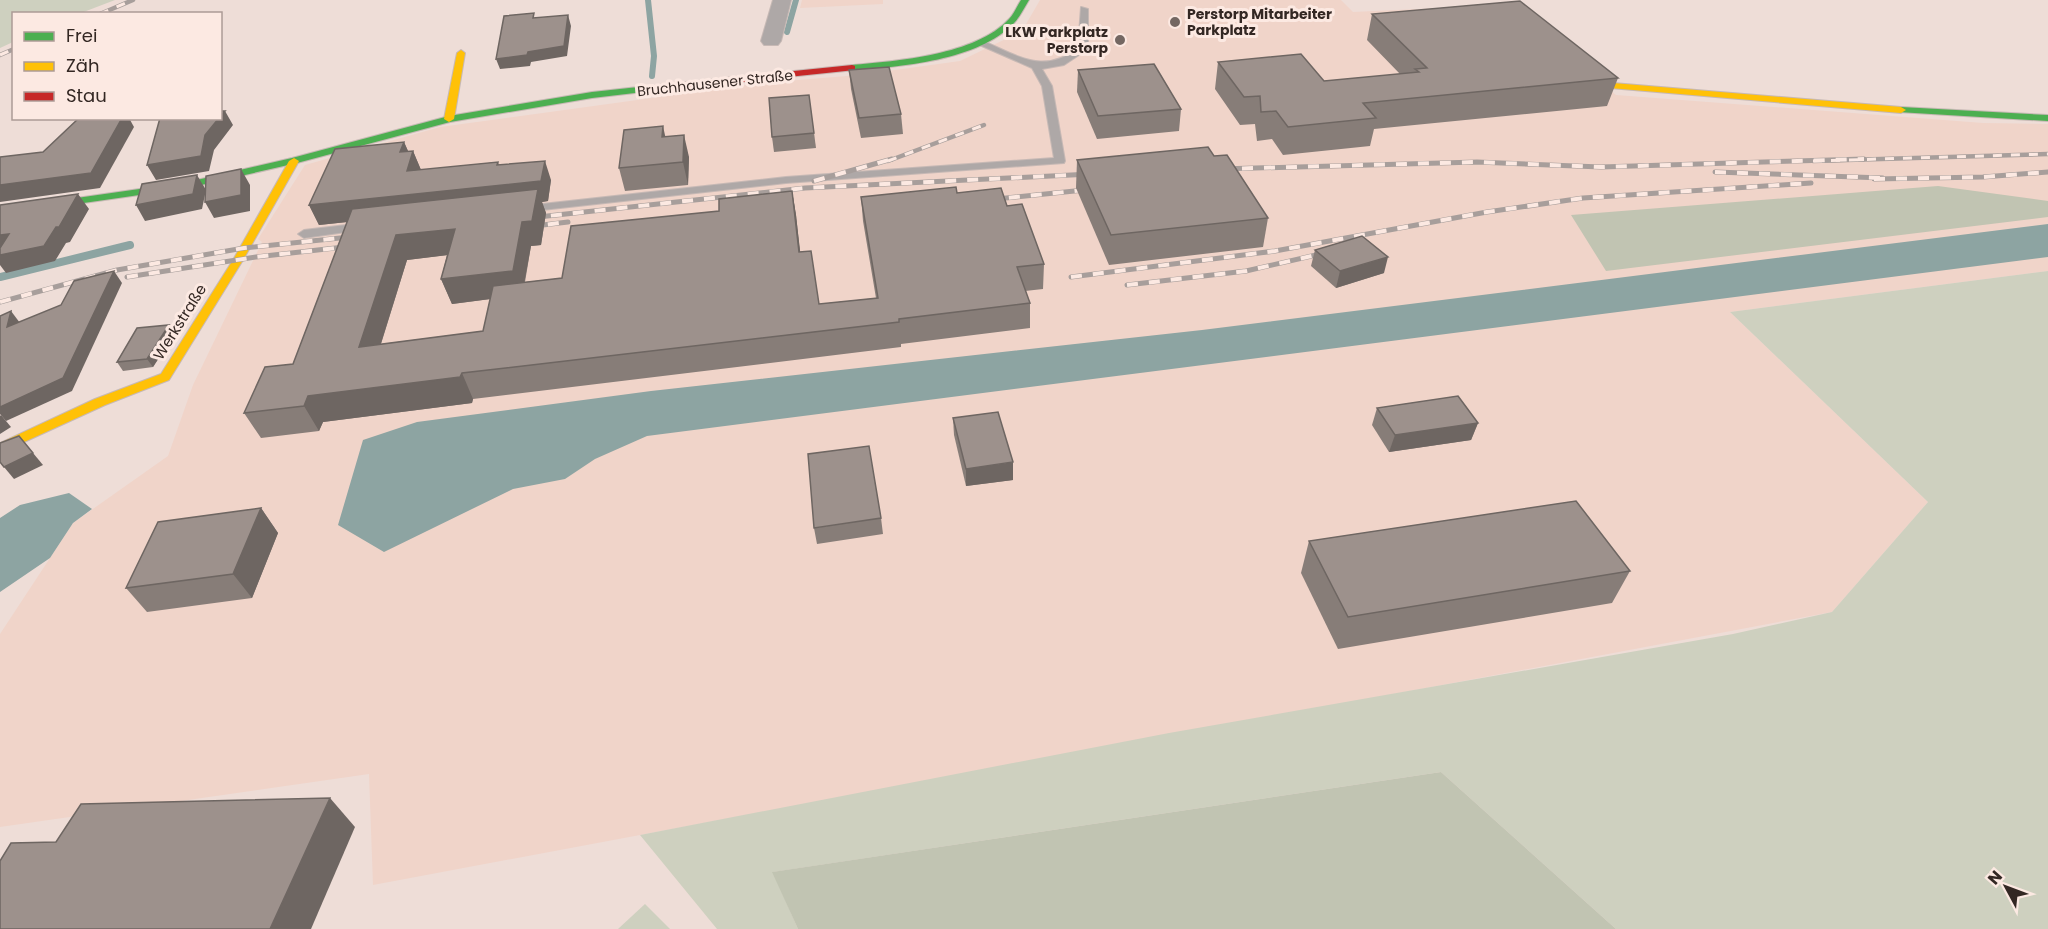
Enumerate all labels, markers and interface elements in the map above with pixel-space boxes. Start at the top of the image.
place label: Perstorp Mitarbeiter Parkplatz [1187,4,1332,40]
legend [12,12,222,120]
marker: Perstorp Mitarbeiter Parkplatz [1168,15,1182,29]
place label: LKW Parkplatz Perstorp [1005,22,1108,58]
text: Frei [66,23,97,48]
marker: LKW Parkplatz Perstorp [1113,33,1127,47]
text: Zäh [66,53,99,78]
street label: Bruchhausener Straße [636,65,794,101]
text: Stau [66,83,107,108]
street label: Werkstraße [148,280,211,364]
north arrow [1976,857,2036,917]
text: N [1982,865,2008,890]

